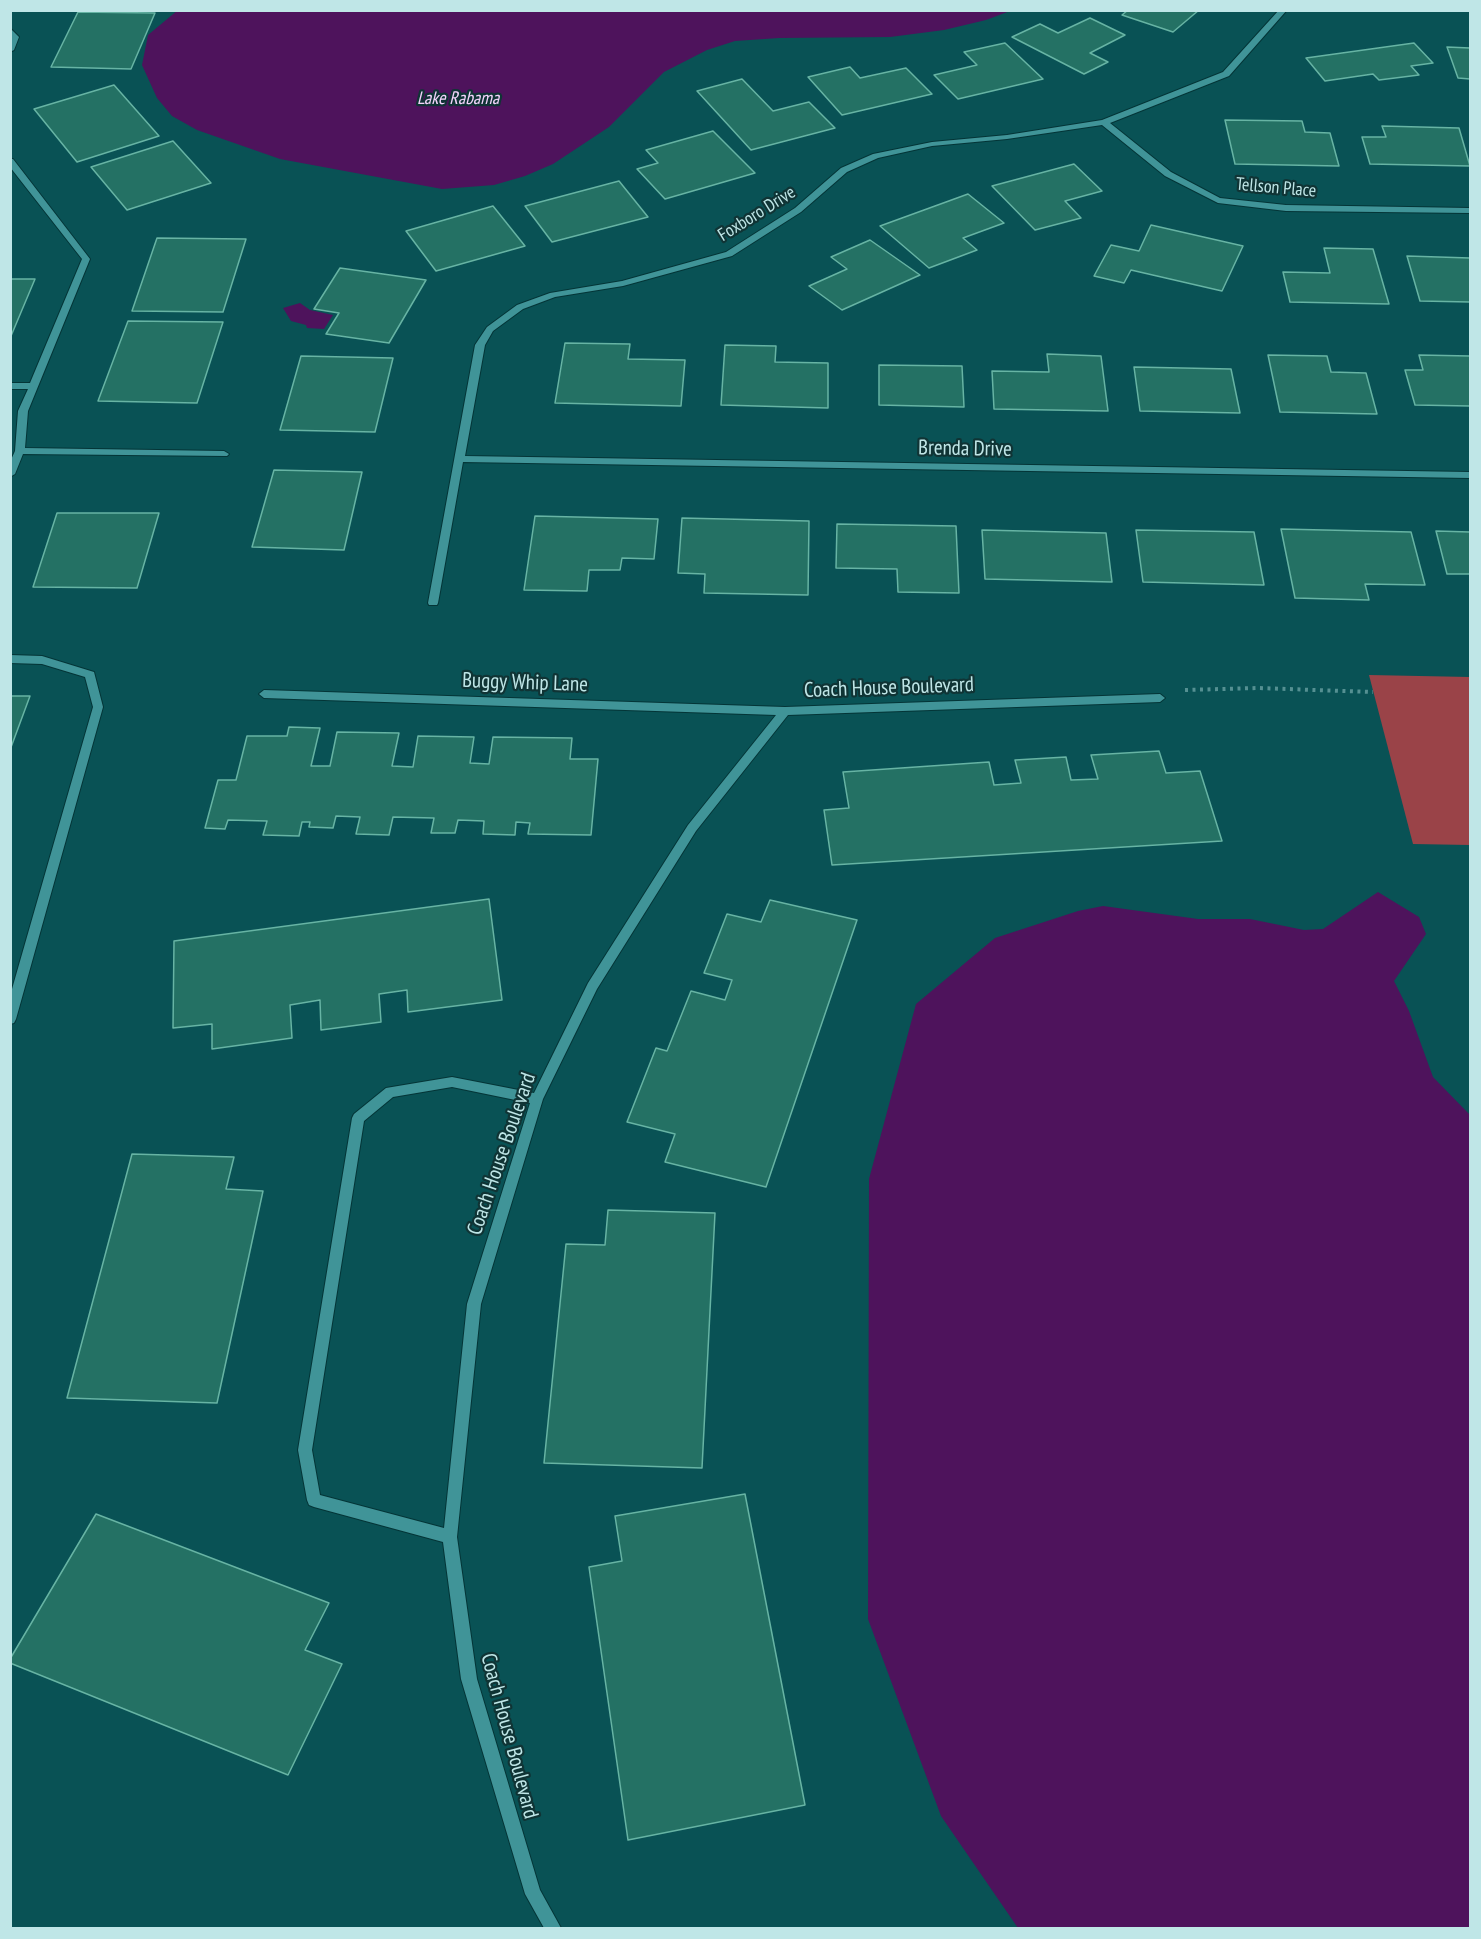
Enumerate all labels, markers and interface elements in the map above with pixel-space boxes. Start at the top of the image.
water label: Lake Rabama [417,88,499,110]
street label: Tellson Place [1235,174,1317,202]
street label: Foxboro Drive [714,182,800,246]
street label: Brenda Drive [918,436,1012,462]
street label: Buggy Whip Lane [462,668,588,698]
street label: Coach House Boulevard [804,672,974,704]
street label: Coach House Boulevard [462,1070,542,1238]
street label: Coach House Boulevard [475,1651,543,1821]

